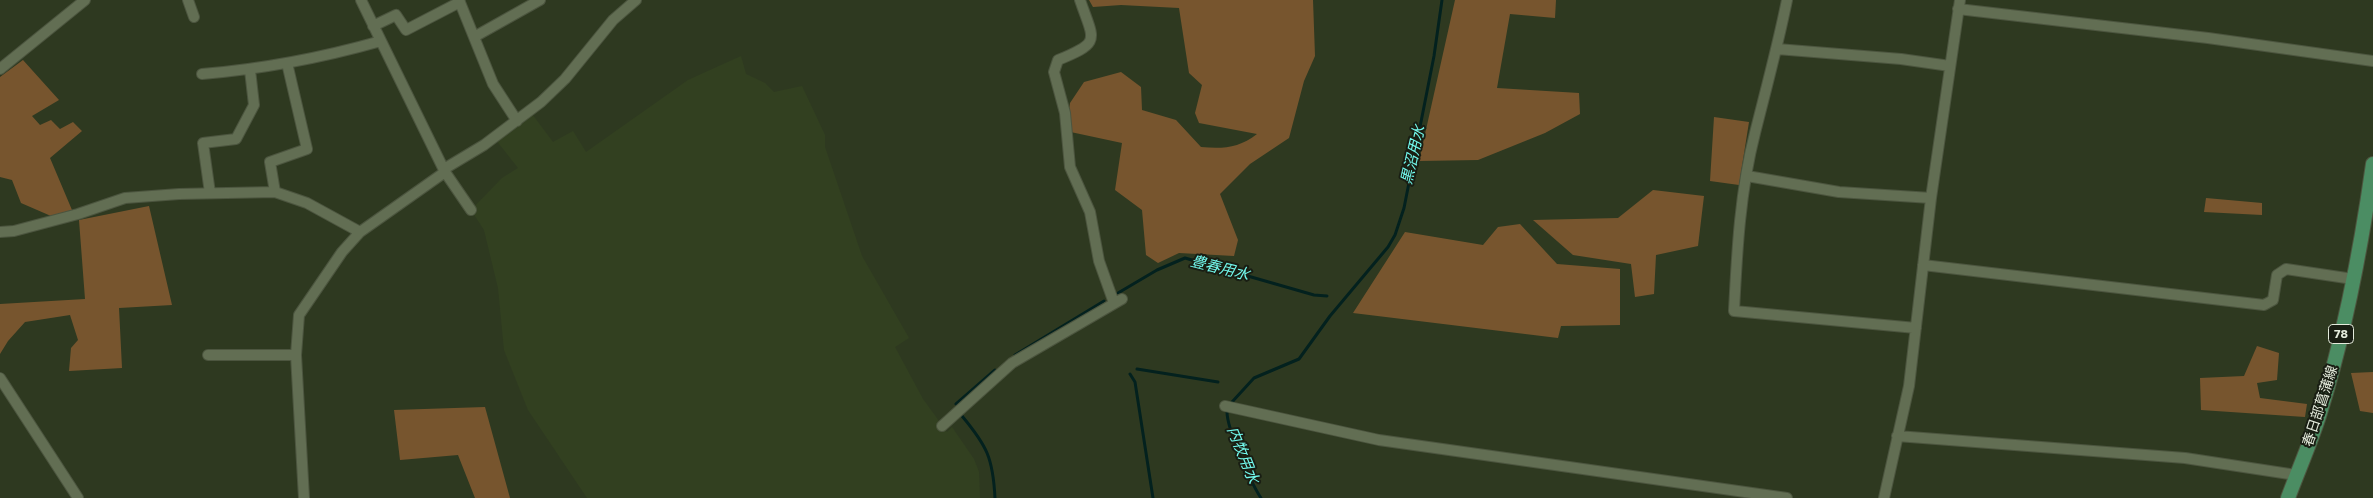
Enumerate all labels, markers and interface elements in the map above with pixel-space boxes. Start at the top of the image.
water label: 黒沼用水 [1397,124,1429,186]
water label: 豊春用水 [1189,252,1251,284]
road number: 78 [2328,324,2354,344]
street label: 春日部菖蒲線 [2299,363,2341,449]
water label: 内牧用水 [1223,424,1263,486]

